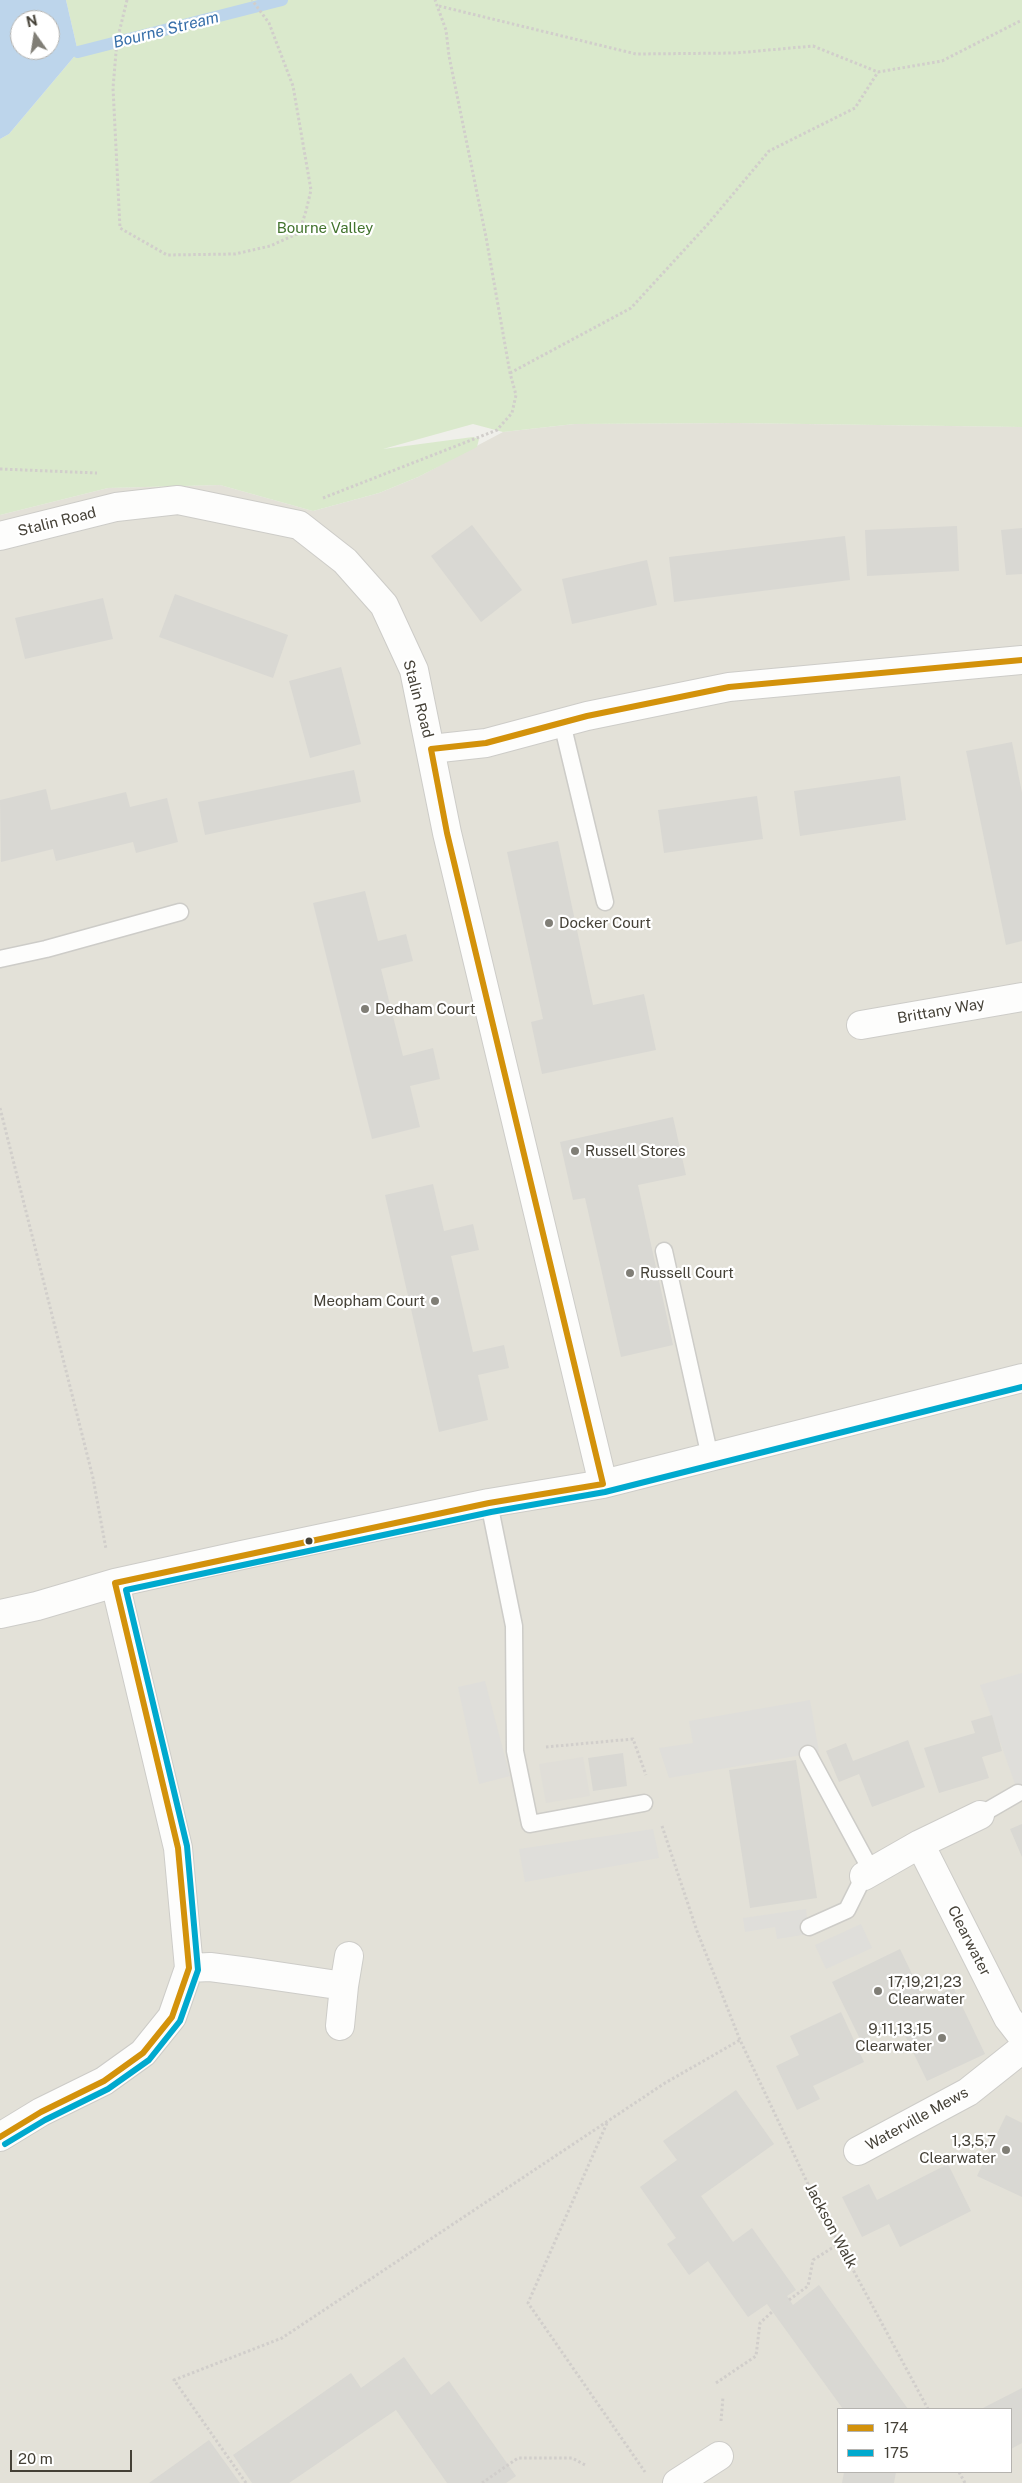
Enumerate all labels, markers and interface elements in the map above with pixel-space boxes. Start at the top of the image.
water label: Bourne Stream [111,8,221,52]
north arrow [10,10,60,60]
text: N [25,12,39,30]
park label: Bourne Valley [277,219,373,237]
street label: Stalin Road [16,504,98,540]
street label: Stalin Road [399,658,437,740]
place label: Docker Court [559,914,651,932]
marker: Docker Court [543,917,555,929]
street label: Brittany Way [896,994,986,1028]
place label: Dedham Court [375,1000,476,1018]
marker: Dedham Court [359,1003,371,1015]
place label: Russell Stores [585,1142,686,1160]
marker: Russell Stores [569,1145,581,1157]
place label: Russell Court [640,1264,734,1282]
marker: Russell Court [624,1267,636,1279]
place label: Meopham Court [313,1292,425,1310]
marker: Meopham Court [429,1295,441,1307]
unlabelled marker [304,1536,314,1546]
street label: Clearwater [944,1903,994,1979]
place label: 17,19,21,23 Clearwater [888,1973,965,2008]
marker: 17,19,21,23 Clearwater [872,1985,884,1997]
place label: 9,11,13,15 Clearwater [855,2020,932,2055]
marker: 9,11,13,15 Clearwater [936,2032,948,2044]
street label: Waterville Mews [863,2083,971,2155]
place label: 1,3,5,7 Clearwater [919,2132,996,2167]
marker: 1,3,5,7 Clearwater [1000,2144,1012,2156]
street label: Jackson Walk [801,2180,861,2272]
legend [837,2408,1012,2473]
text: 174 [884,2419,908,2436]
scale bar [12,2440,135,2472]
text: 175 [884,2444,909,2461]
text: 20 m [18,2450,53,2467]

